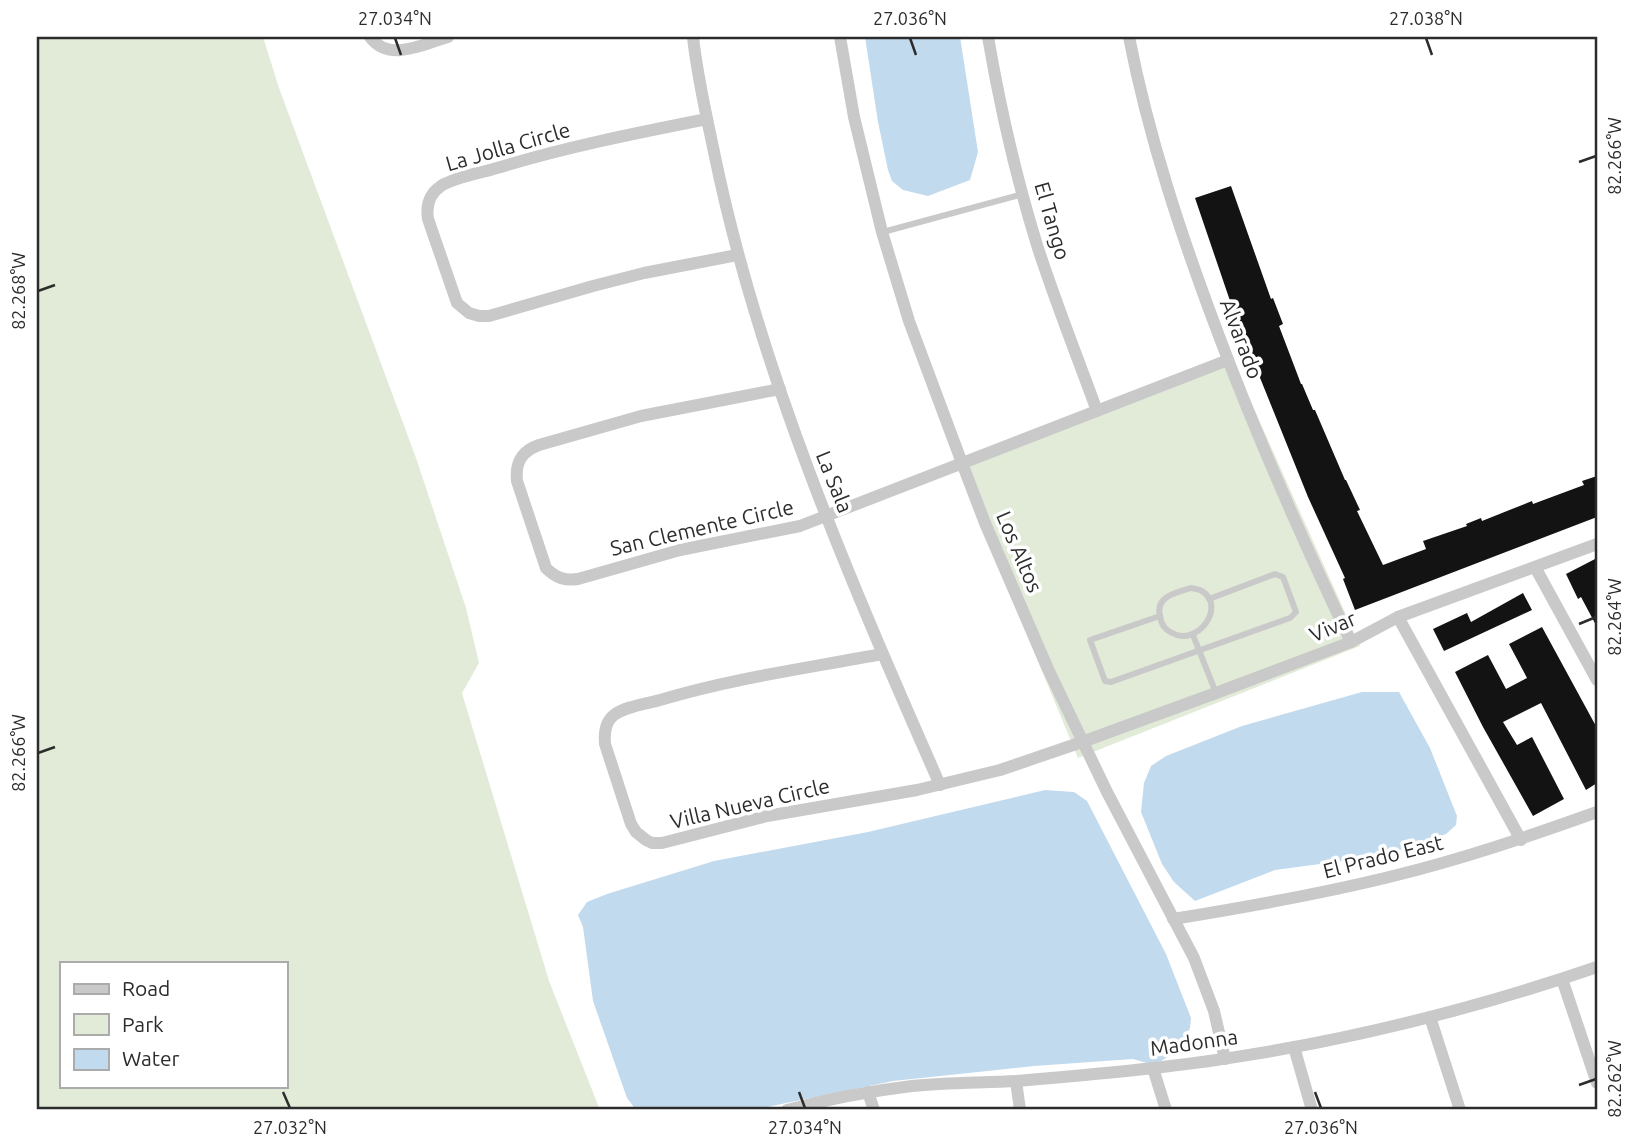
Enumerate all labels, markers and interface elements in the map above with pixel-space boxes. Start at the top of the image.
text: 27.034°N [358,8,432,28]
text: 27.036°N [873,8,947,28]
text: 27.038°N [1389,8,1463,28]
street label: La Jolla Circle [443,117,573,175]
text: 82.266°W [1604,117,1624,195]
street label: El Tango [1030,179,1076,263]
text: 82.268°W [8,252,28,330]
street label: Alvarado [1216,295,1268,382]
street label: La Sala [812,447,858,516]
street label: San Clemente Circle [608,494,796,560]
street label: Los Altos [992,507,1048,596]
text: 82.264°W [1604,578,1624,656]
street label: Vivar [1306,606,1359,647]
text: 82.266°W [8,714,28,792]
street label: Villa Nueva Circle [668,773,832,833]
street label: El Prado East [1320,830,1445,883]
legend [60,962,287,1088]
text: Road [122,976,170,1000]
text: Park [122,1012,164,1036]
street label: Madonna [1148,1024,1239,1060]
text: 82.262°W [1604,1040,1624,1118]
text: Water [122,1046,180,1070]
text: 27.032°N [253,1117,327,1137]
text: 27.034°N [768,1117,842,1137]
text: 27.036°N [1284,1117,1358,1137]

